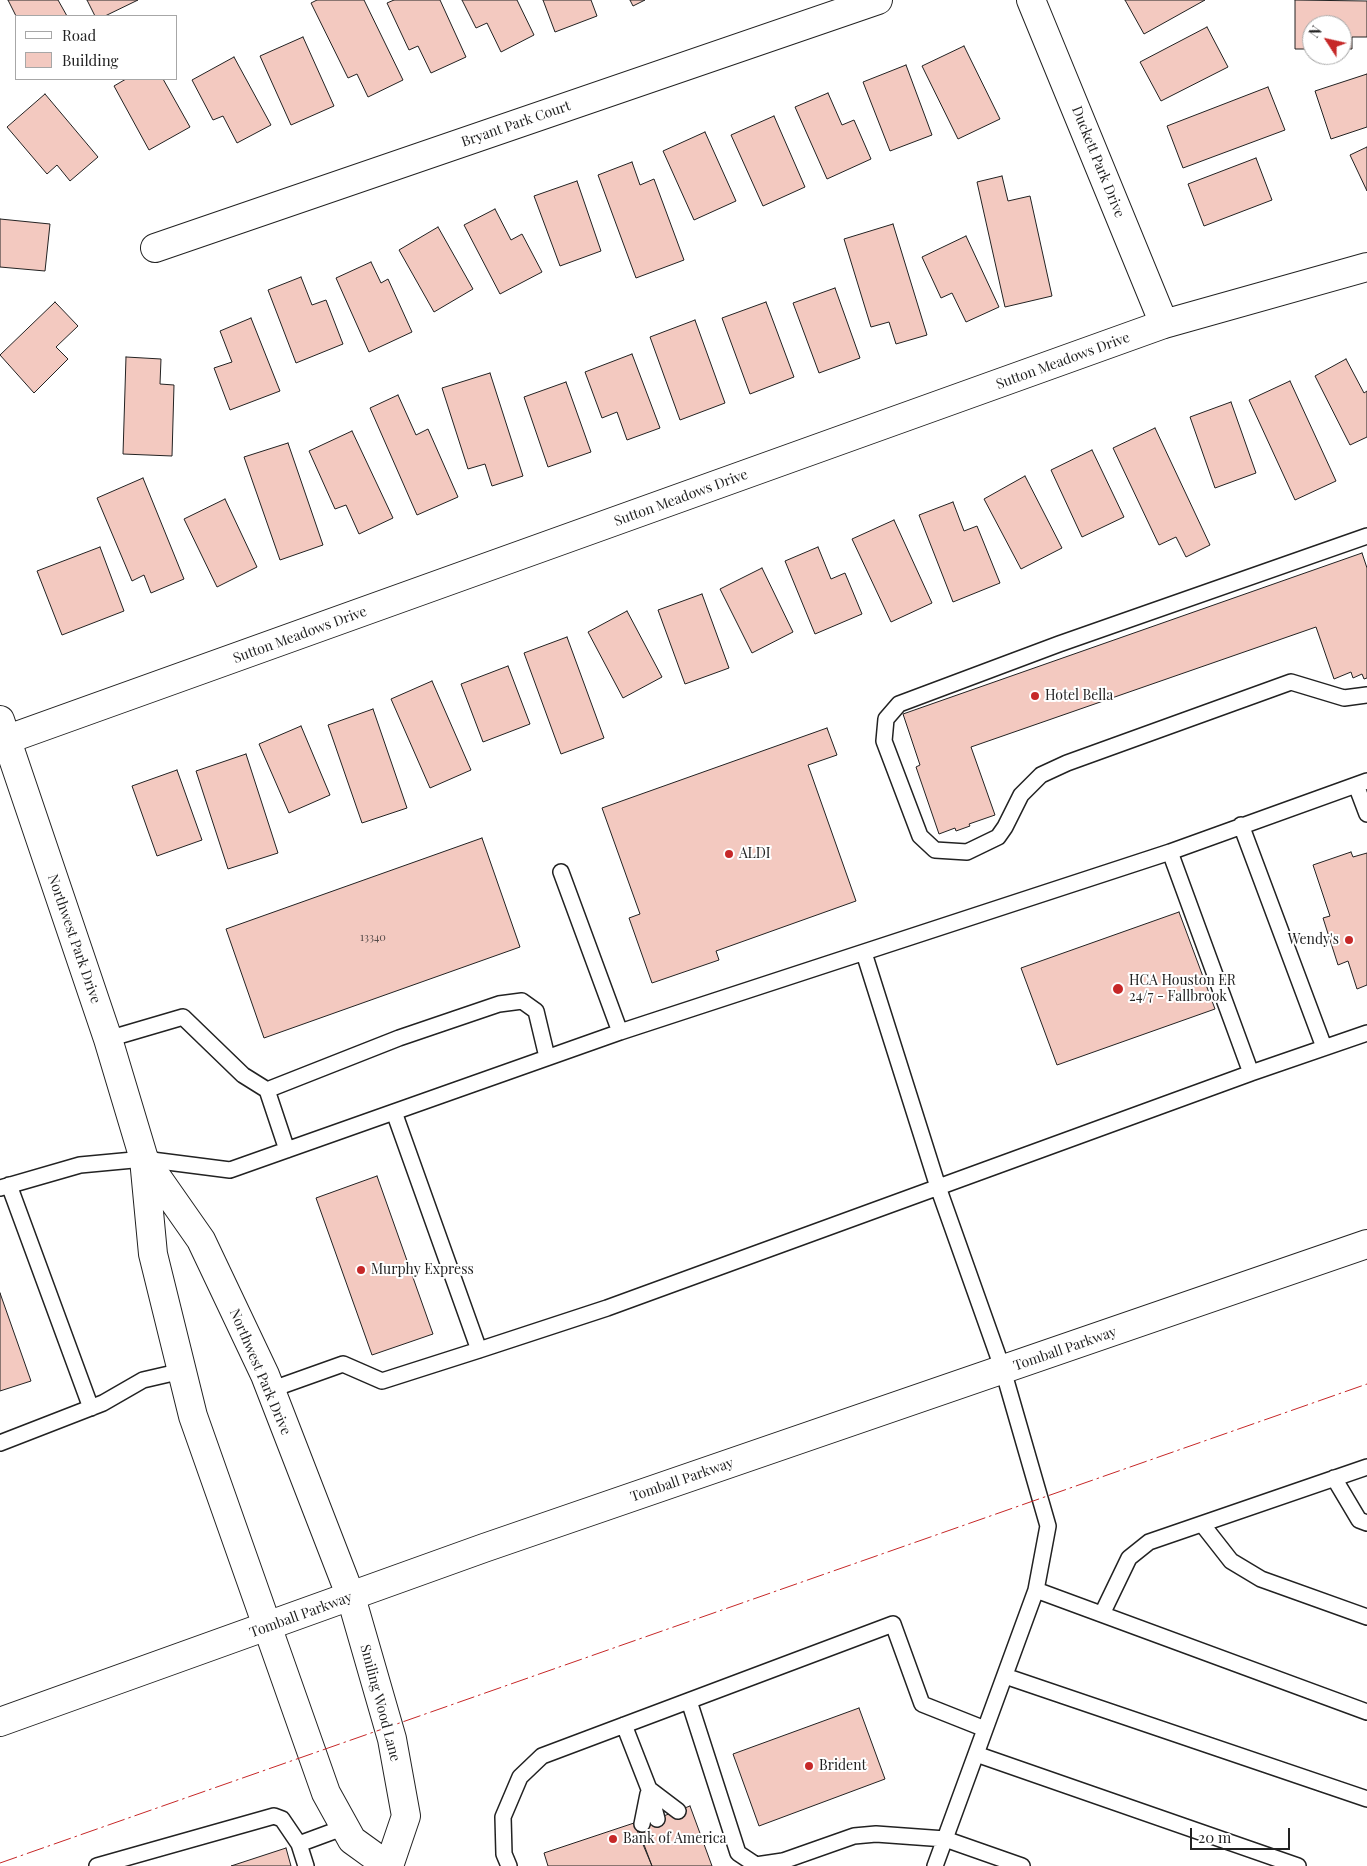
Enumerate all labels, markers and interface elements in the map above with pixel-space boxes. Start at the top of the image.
legend [15,15,178,80]
north arrow [1302,15,1352,65]
text: N [1304,22,1326,41]
text: Road [62,25,96,45]
text: Building [62,50,118,70]
street label: Bryant Park Court [459,97,573,151]
street label: Duckett Park Drive [1068,104,1128,220]
street label: Sutton Meadows Drive [994,329,1132,393]
street label: Sutton Meadows Drive [612,466,750,530]
street label: Sutton Meadows Drive [231,603,369,667]
place label: Hotel Bella [1045,688,1113,704]
marker: Hotel Bella [1029,690,1041,702]
place label: ALDI [739,846,771,862]
marker: ALDI [723,848,735,860]
street label: Northwest Park Drive [44,872,104,1006]
house number: 13340 [360,931,386,945]
place label: Wendy's [1288,932,1339,948]
marker: Wendy's [1343,934,1355,946]
place label: HCA Houston ER 24/7 - Fallbrook [1129,973,1236,1006]
marker: HCA Houston ER 24/7 - Fallbrook [1111,982,1125,996]
place label: Murphy Express [371,1262,474,1278]
marker: Murphy Express [355,1264,367,1276]
street label: Northwest Park Drive [226,1306,294,1438]
street label: Tomball Parkway [1011,1323,1119,1375]
street label: Tomball Parkway [628,1454,736,1506]
street label: Tomball Parkway [247,1589,355,1641]
street label: Smiling Wood Lane [356,1643,404,1763]
place label: Brident [819,1758,867,1774]
marker: Brident [803,1760,815,1772]
scale bar [1192,1818,1292,1850]
text: 20 m [1198,1827,1231,1847]
place label: Bank of America [623,1831,726,1847]
marker: Bank of America [607,1833,619,1845]

